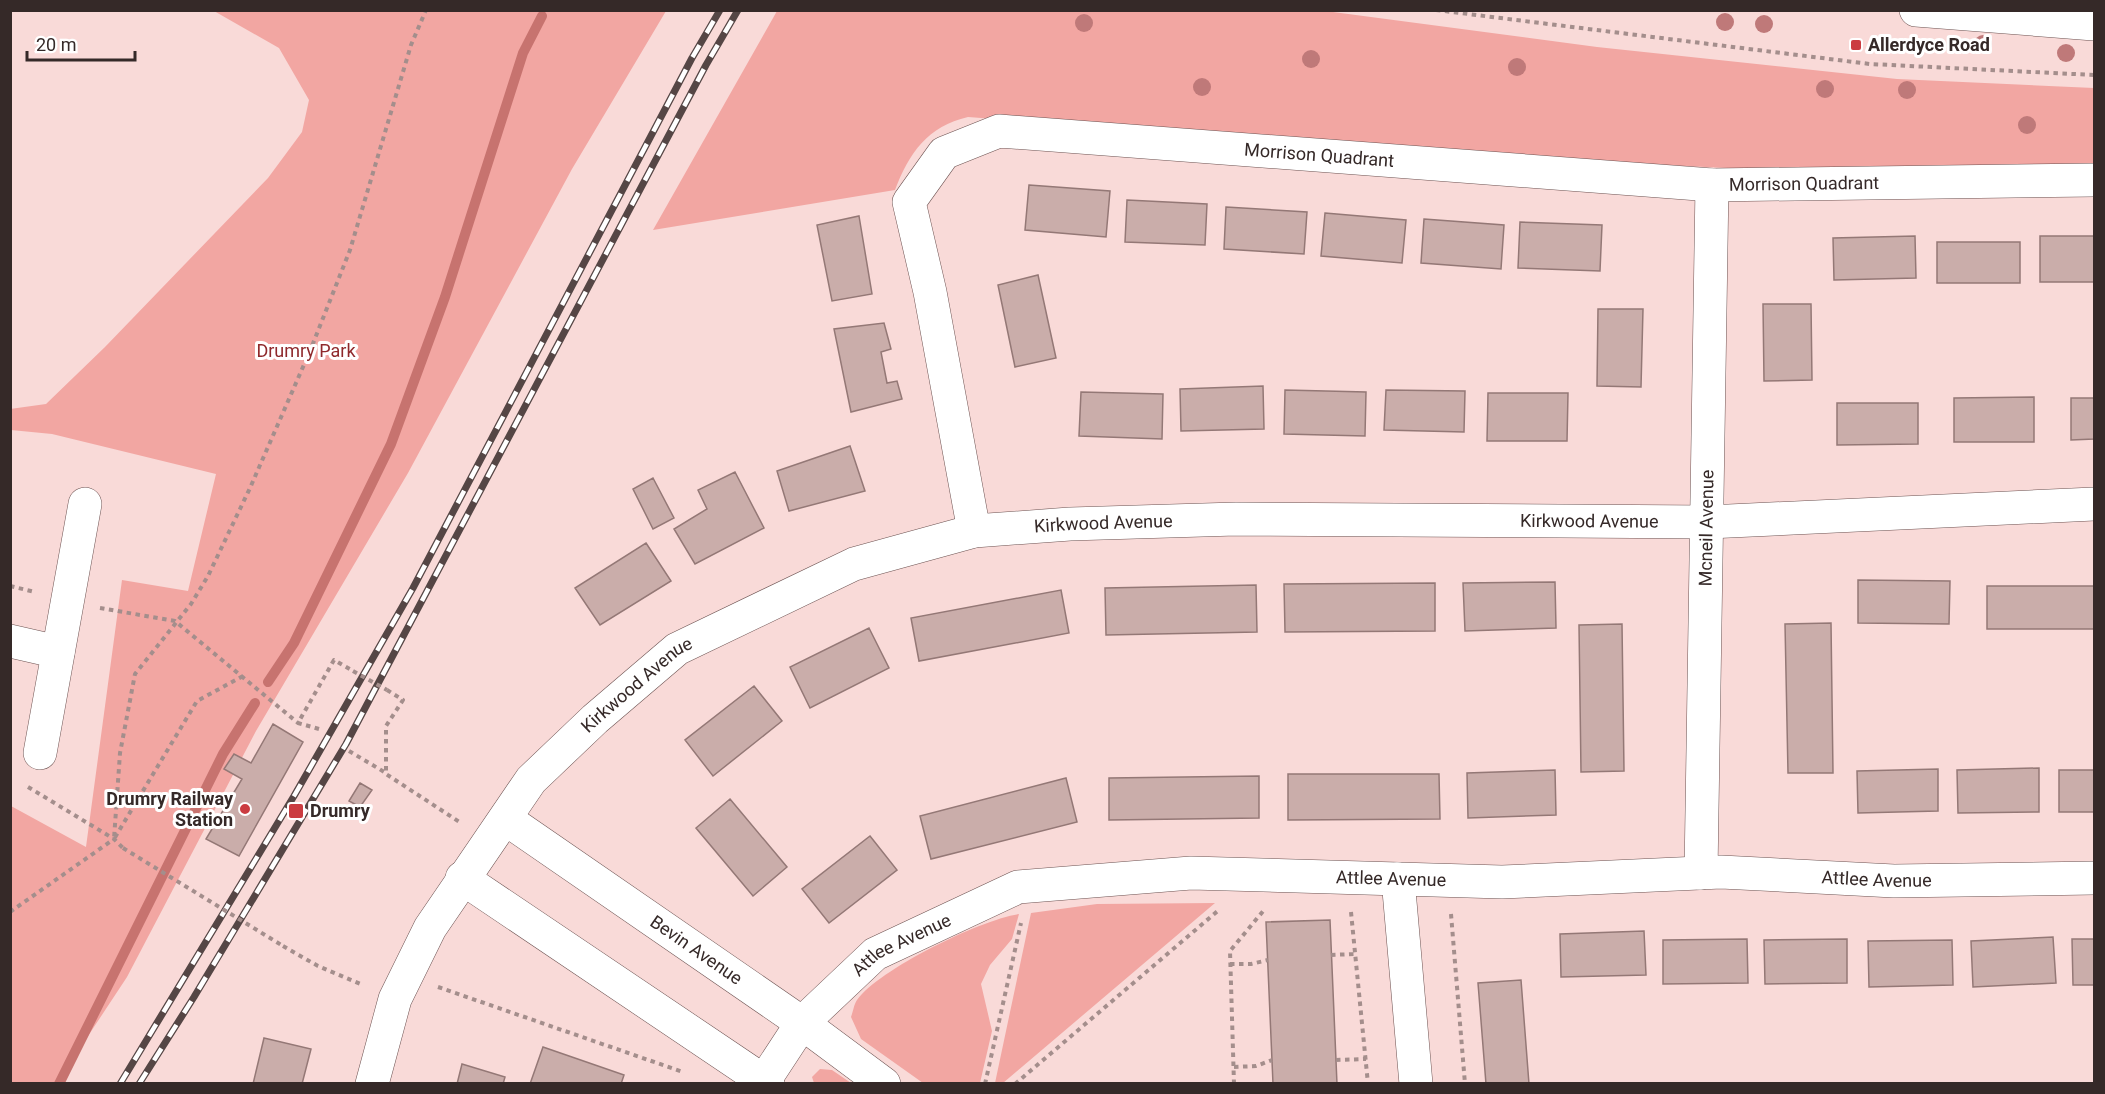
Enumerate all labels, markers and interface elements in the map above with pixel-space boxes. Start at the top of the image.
scale bar [27,24,135,62]
text: 20 m [36,34,76,55]
place label: Allerdyce Road [1868,34,1990,55]
marker: Allerdyce Road [1849,38,1863,52]
street label: Morrison Quadrant [1244,139,1395,171]
street label: Morrison Quadrant [1729,172,1879,195]
park label: Drumry Park [256,340,356,361]
street label: Mcneil Avenue [1695,469,1717,587]
street label: Kirkwood Avenue [1033,510,1173,537]
street label: Kirkwood Avenue [1520,510,1659,532]
street label: Kirkwood Avenue [577,632,695,737]
place label: Drumry Railway Station [106,788,234,830]
place label: Drumry [310,800,371,821]
marker: Drumry Railway Station [238,802,252,816]
marker: Drumry [287,802,305,820]
street label: Attlee Avenue [1336,866,1446,890]
street label: Attlee Avenue [1821,866,1932,891]
street label: Attlee Avenue [847,909,954,980]
street label: Bevin Avenue [646,911,747,989]

